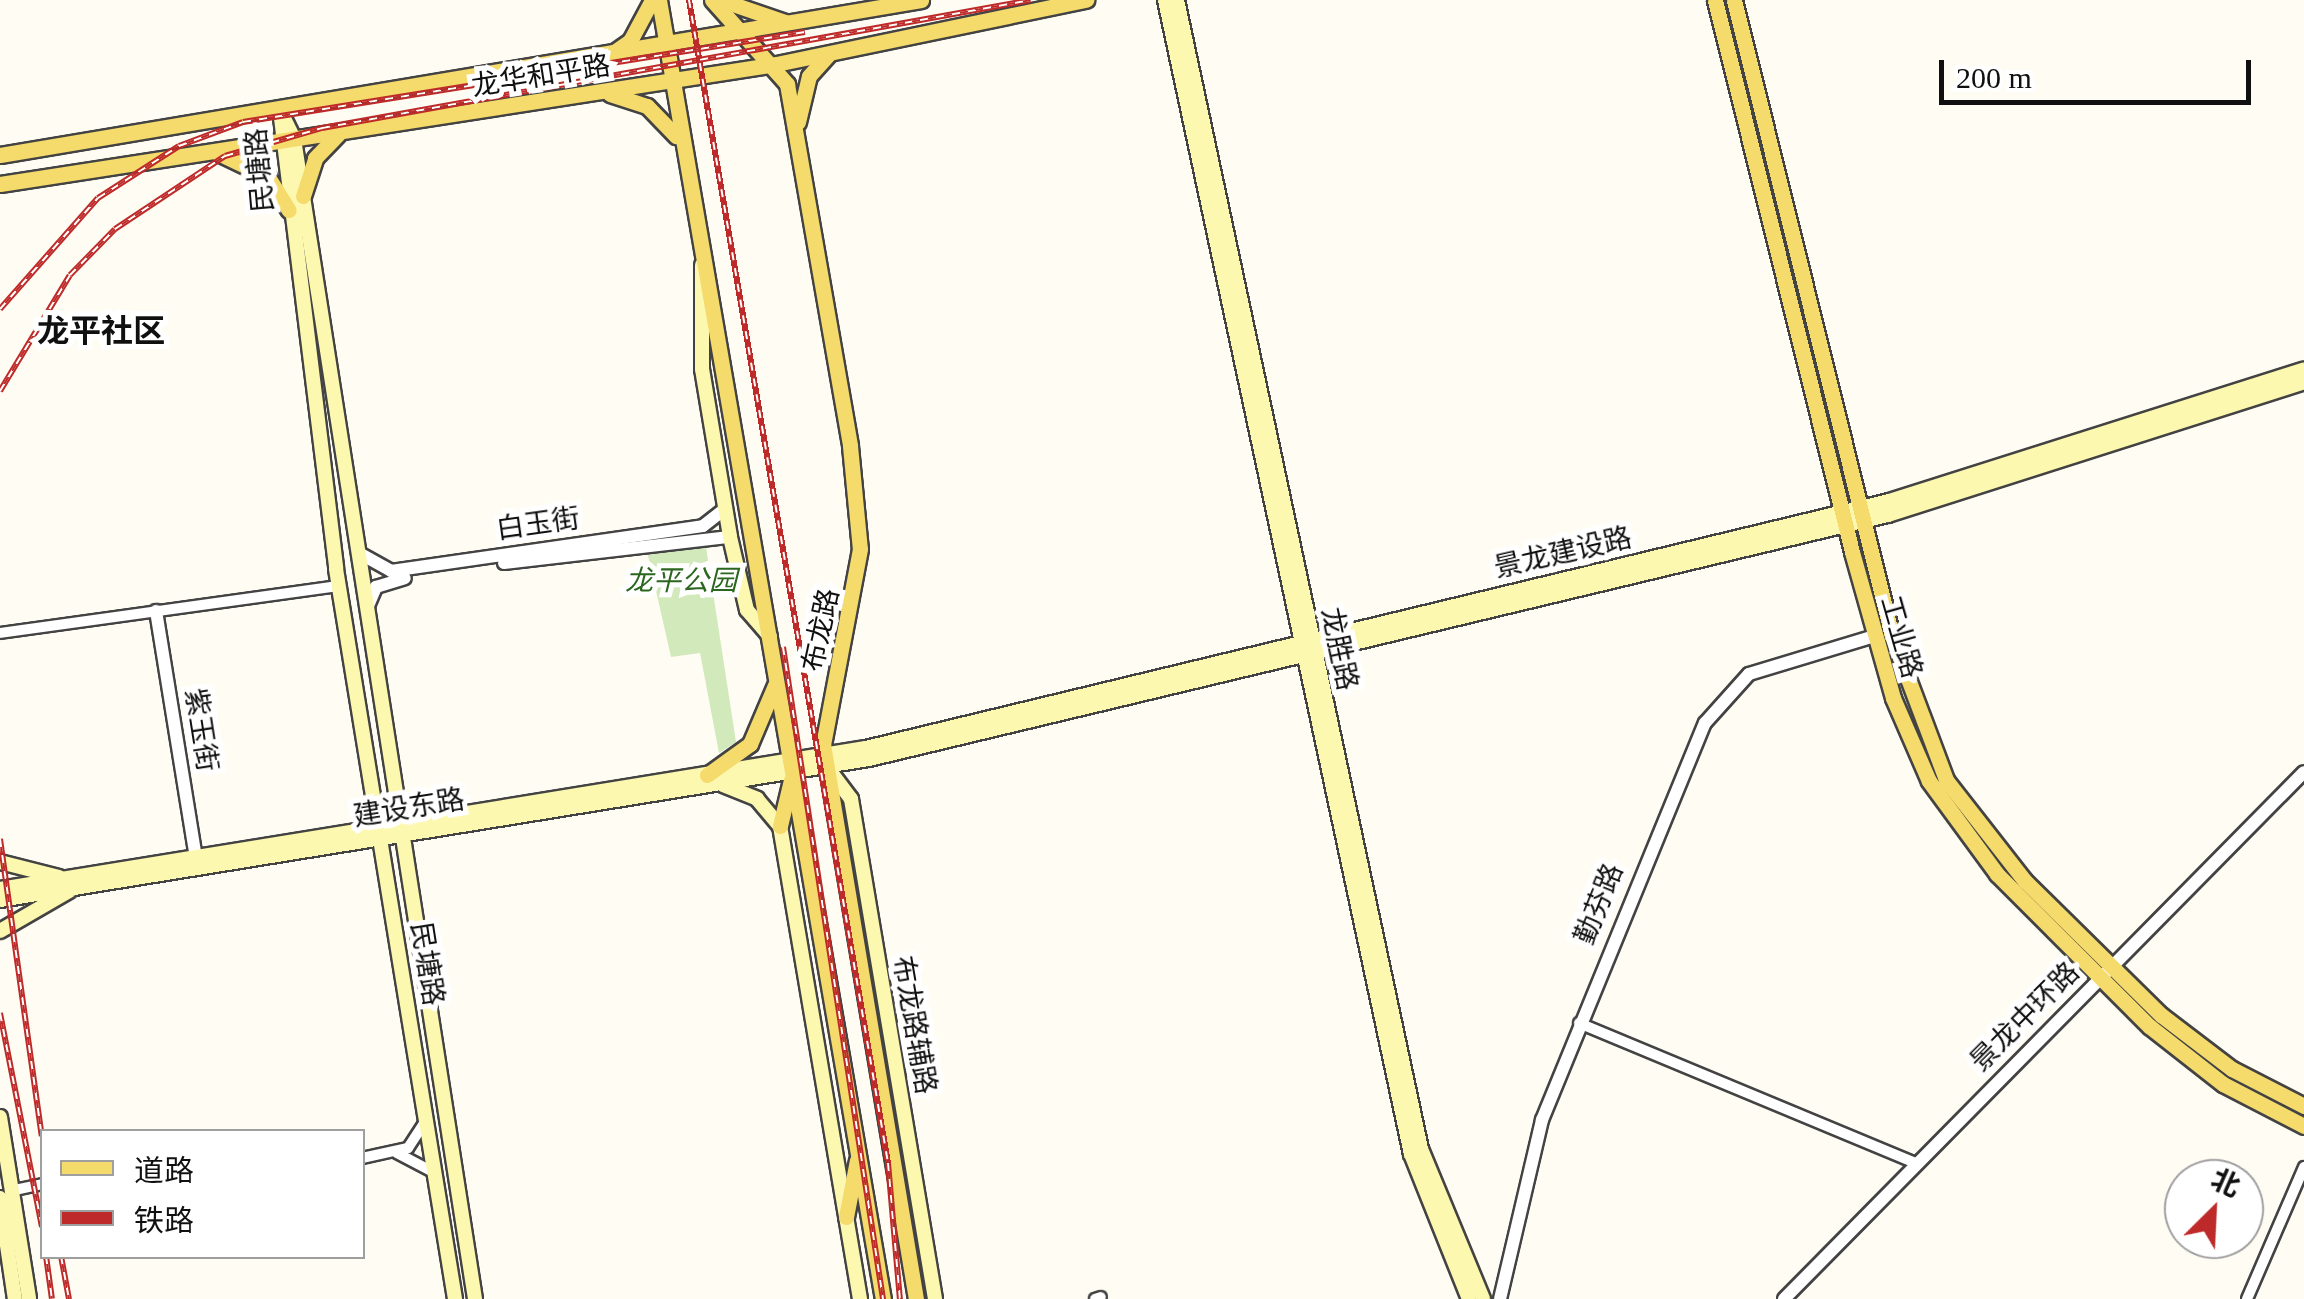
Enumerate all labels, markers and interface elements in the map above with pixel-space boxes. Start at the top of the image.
scale bar [1944,40,2256,102]
street label: 龙华和平路 [469,48,613,104]
text: 200 m [1956,61,2032,94]
street label: 民塘路 [240,127,280,213]
district label: 龙平社区 [37,312,165,350]
street label: 白玉街 [494,502,582,546]
street label: 景龙建设路 [1491,521,1635,585]
park label: 龙平公园 [625,564,737,598]
street label: 布龙路 [796,585,846,675]
street label: 工业路 [1873,592,1929,682]
street label: 龙胜路 [1314,604,1364,694]
street label: 紫玉街 [178,686,224,774]
street label: 建设东路 [351,783,467,833]
street label: 勤芬路 [1568,859,1630,949]
street label: 民塘路 [404,920,450,1008]
street label: 布龙路辅路 [885,953,943,1097]
street label: 景龙中环路 [1964,956,2086,1078]
legend [40,1129,365,1259]
text: 道路 [134,1154,194,1187]
north arrow [2164,1159,2264,1259]
text: 北 [2206,1163,2245,1203]
text: 铁路 [134,1204,194,1237]

